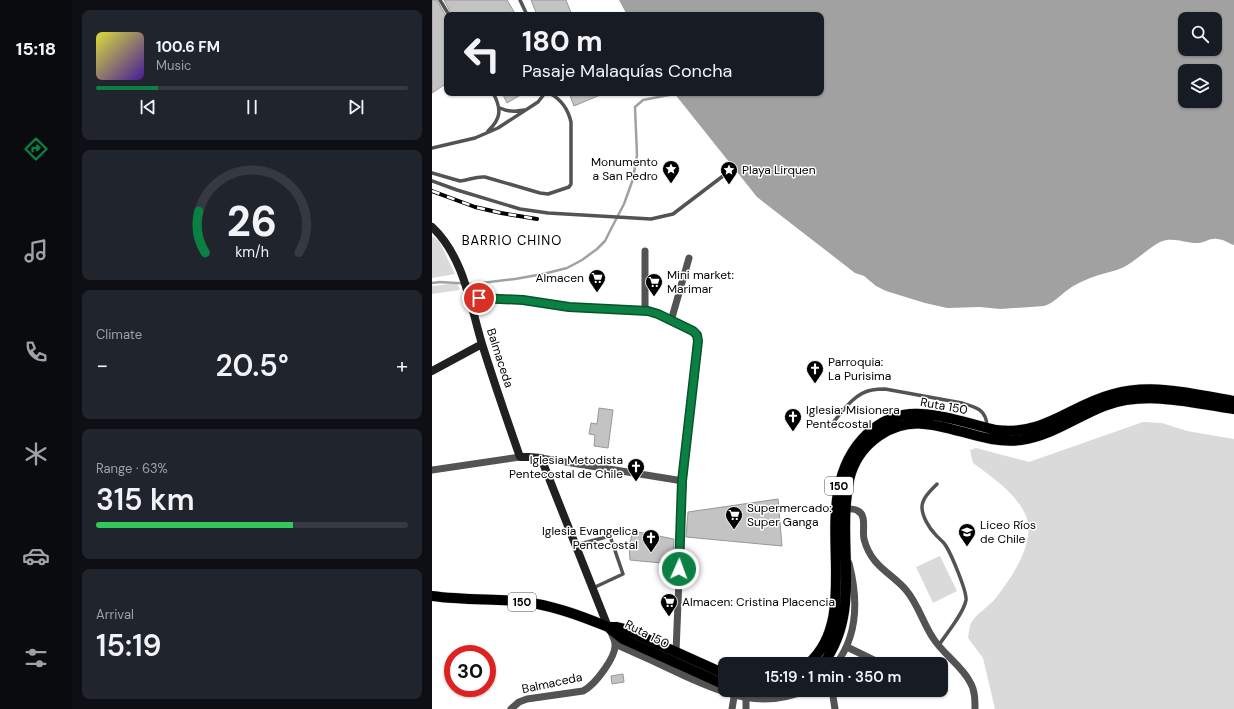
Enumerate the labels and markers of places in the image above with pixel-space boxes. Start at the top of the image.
place label: Monumento a San Pedro [591,154,658,184]
place icon: Monumento a San Pedro [661,159,681,184]
place icon: Playa Lirquen [719,160,739,185]
place label: Playa Lirquen [742,162,816,178]
place label: Mini market: Marimar [667,267,734,297]
supermarket icon: Almacen [587,268,607,293]
place label: Almacen [536,270,584,286]
supermarket icon: Mini market: Marimar [644,272,664,297]
pin [462,281,496,315]
place label: Parroquia: La Purisima [828,354,891,384]
church icon: Parroquia: La Purisima [805,359,825,384]
place label: Iglesia: Misionera Pentecostal [806,402,900,432]
church icon: Iglesia: Misionera Pentecostal [783,407,803,432]
place label: Iglesia Metodista Pentecostal de Chile [509,452,623,482]
church icon: Iglesia Metodista Pentecostal de Chile [626,457,646,482]
place label: Supermercado: Super Ganga [747,500,832,530]
supermarket icon: Supermercado: Super Ganga [724,505,744,530]
place label: Liceo Ríos de Chile [980,517,1036,547]
school or university icon: Liceo Ríos de Chile [957,522,977,547]
place label: Iglesia Evangelica Pentecostal [542,523,638,553]
church icon: Iglesia Evangelica Pentecostal [641,528,661,553]
supermarket icon: Almacen: Cristina Placencia [659,592,679,617]
place label: Almacen: Cristina Placencia [682,594,835,610]

